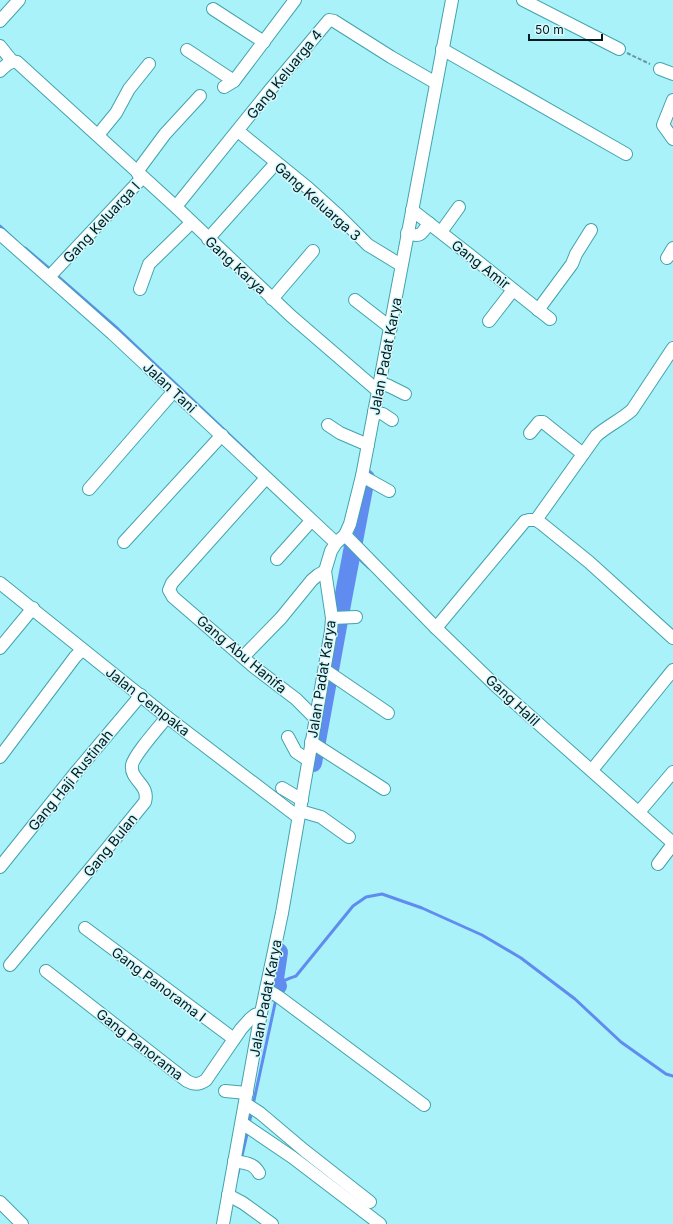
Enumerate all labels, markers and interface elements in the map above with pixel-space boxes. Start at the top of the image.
scale bar [529,16,602,42]
text: 50 m [535,22,564,37]
street label: Gang Keluarga 4 [243,26,325,122]
street label: Gang Keluarga 3 [272,158,364,244]
street label: Gang Keluarga I [59,178,143,266]
street label: Gang Karya [202,232,270,298]
street label: Gang Amir [448,236,514,292]
street label: Jalan Padat Karya [365,296,405,416]
street label: Jalan Tani [140,358,200,416]
street label: Gang Abu Hanifa [194,611,290,697]
street label: Jalan Padat Karya [303,619,339,739]
street label: Jalan Cempaka [103,663,193,739]
street label: Gang Halil [483,671,543,729]
street label: Gang Haji Rustinah [24,726,116,834]
street label: Gang Bulan [79,810,141,880]
street label: Jalan Padat Karya [245,938,285,1058]
street label: Gang Panorama I [109,943,209,1025]
street label: Gang Panorama [93,1005,187,1083]

